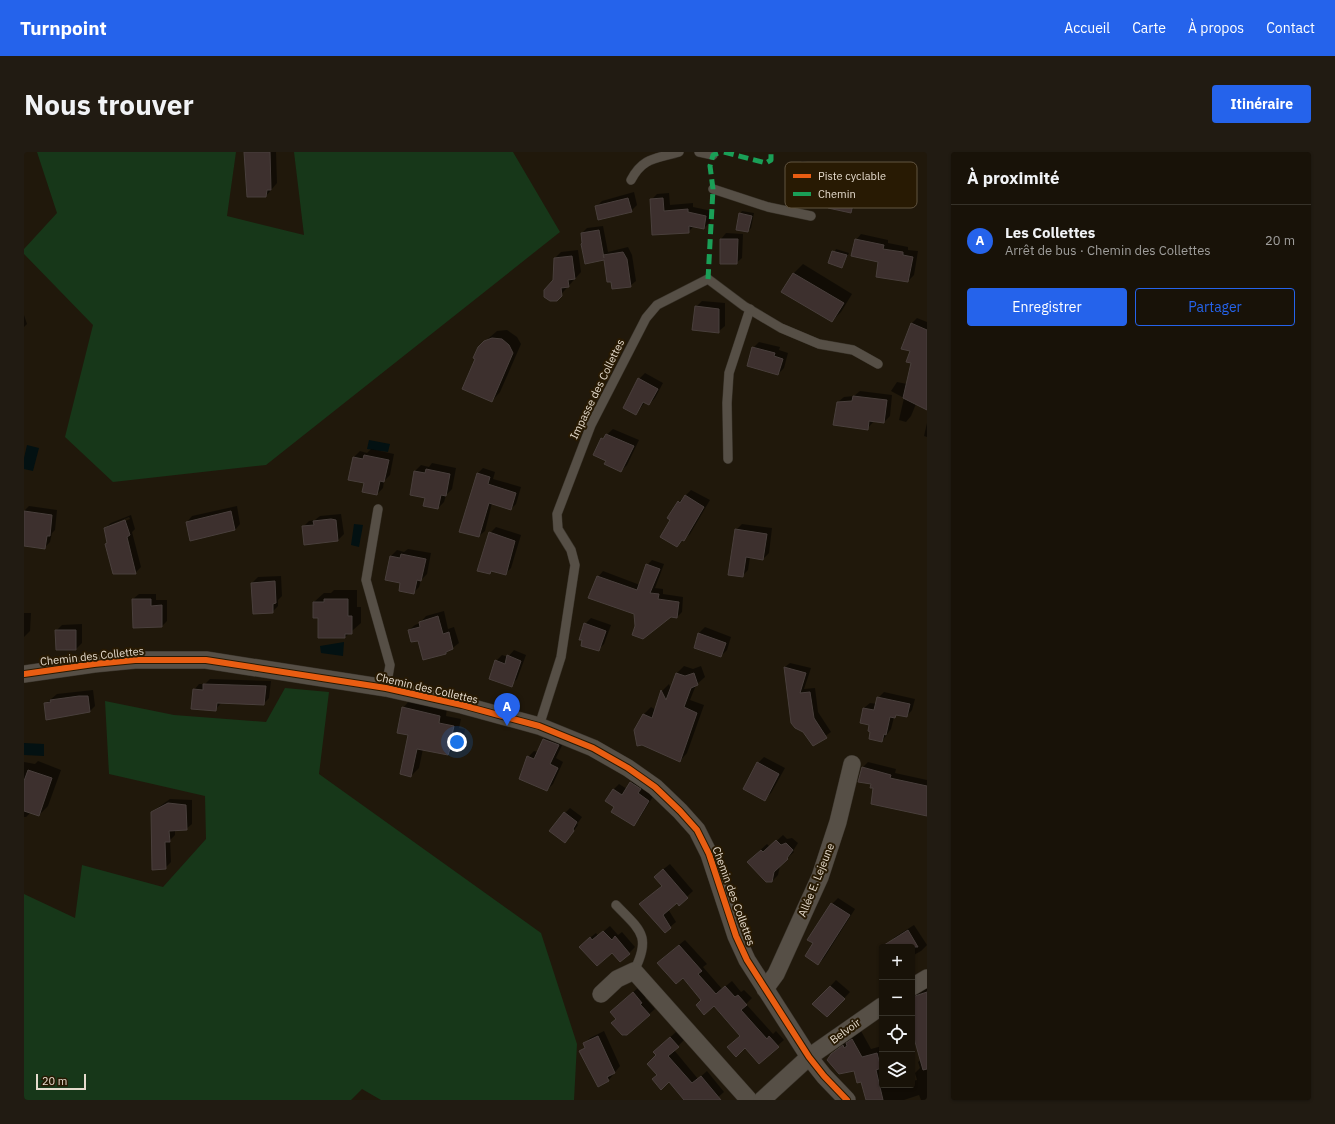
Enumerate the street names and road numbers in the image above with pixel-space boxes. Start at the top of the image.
street label: Impasse des Collettes [567,337,627,441]
street label: Chemin des Collettes [39,644,145,668]
street label: Chemin des Collettes [374,669,480,707]
street label: Allée E. Lejeune [795,841,837,919]
street label: Chemin des Collettes [710,844,758,948]
street label: Belvoir [827,1015,863,1047]

